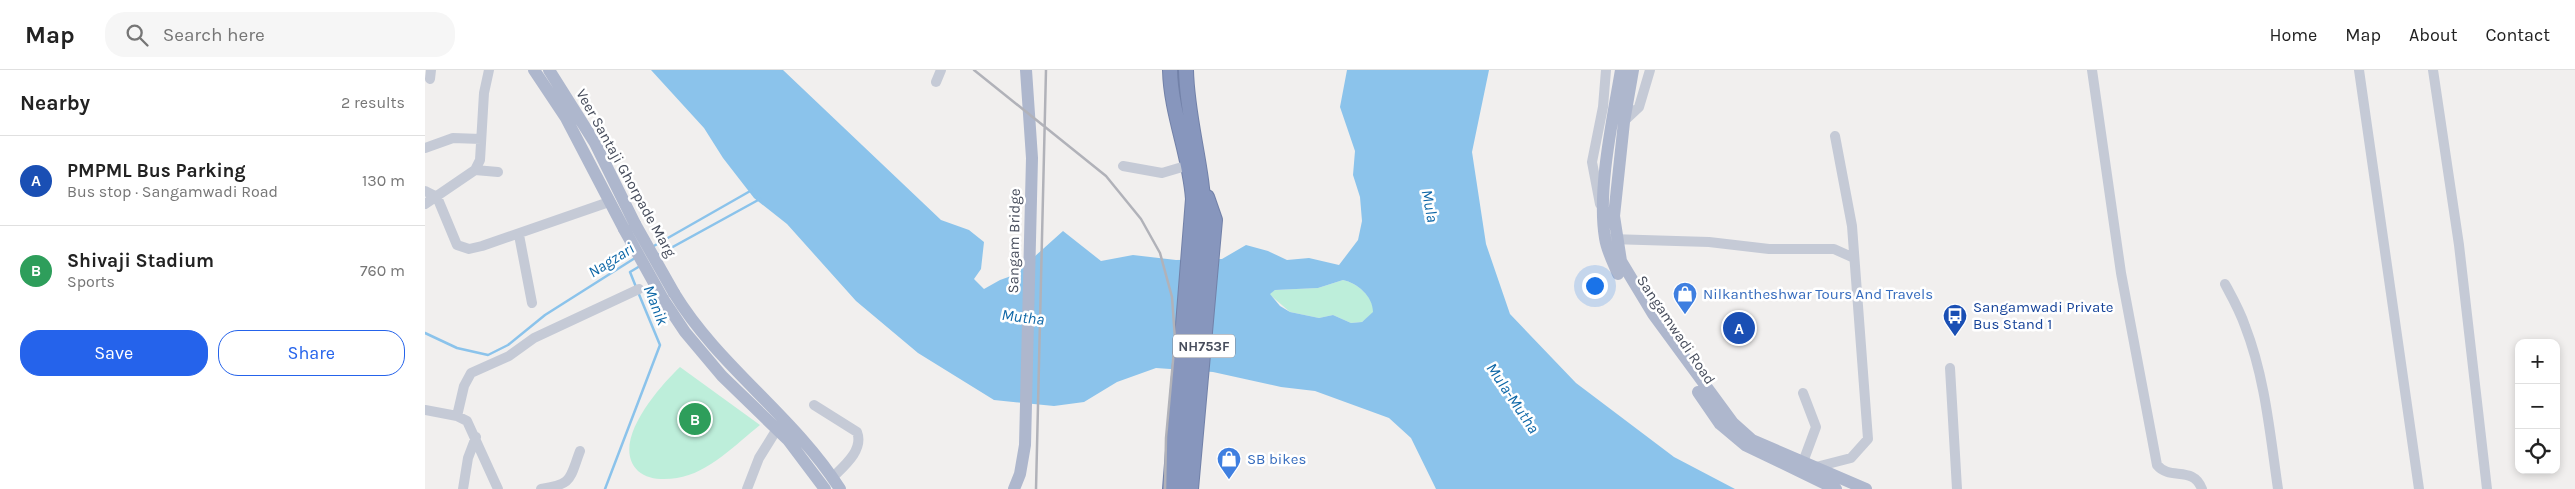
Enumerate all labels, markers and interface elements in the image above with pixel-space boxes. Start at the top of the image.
search box [105,12,455,57]
text: Map [25,21,75,49]
icon: search [123,21,151,49]
text: Search here [163,24,265,46]
text: Home [2269,24,2317,46]
text: Map [2345,24,2381,46]
text: About [2409,24,2458,46]
text: Contact [2486,24,2550,46]
street label: Veer Santaji Ghorpade Marg [572,86,680,261]
text: Nearby [20,91,90,115]
text: 2 results [341,93,405,112]
text: PMPML Bus Parking [67,160,246,182]
text: A [31,171,41,190]
text: 130 m [362,171,405,190]
text: Bus stop · Sangamwadi Road [67,182,278,201]
street label: Sangam Bridge [1004,188,1024,294]
water label: Mula [1418,188,1442,224]
water label: Nagzari [584,238,638,282]
text: Shivaji Stadium [67,250,214,272]
text: B [31,261,41,280]
text: 760 m [360,261,405,280]
text: Sports [67,272,115,291]
street label: Sangamwadi Road [1633,272,1719,388]
your location [1582,273,1608,299]
shop icon: Nilkantheshwar Tours And Travels [1672,281,1698,315]
water label: Manik [639,282,673,329]
place label: Nilkantheshwar Tours And Travels [1703,285,1933,303]
place label: Sangamwadi Private Bus Stand 1 [1973,298,2114,333]
bus stop icon: Sangamwadi Private Bus Stand 1 [1942,303,1968,337]
water label: Mutha [1000,305,1046,329]
pin: A [1723,309,1755,347]
button: Save [20,330,208,376]
button: Share [218,330,405,376]
road number: NH753F [1173,334,1235,358]
map controls [2515,339,2560,474]
button: + [2515,339,2560,384]
water label: Mula-Mutha [1482,359,1544,437]
button: − [2515,384,2560,429]
pin: B [679,400,711,438]
button: locate [2515,429,2560,474]
shop icon: SB bikes [1216,446,1242,480]
place label: SB bikes [1247,450,1306,468]

